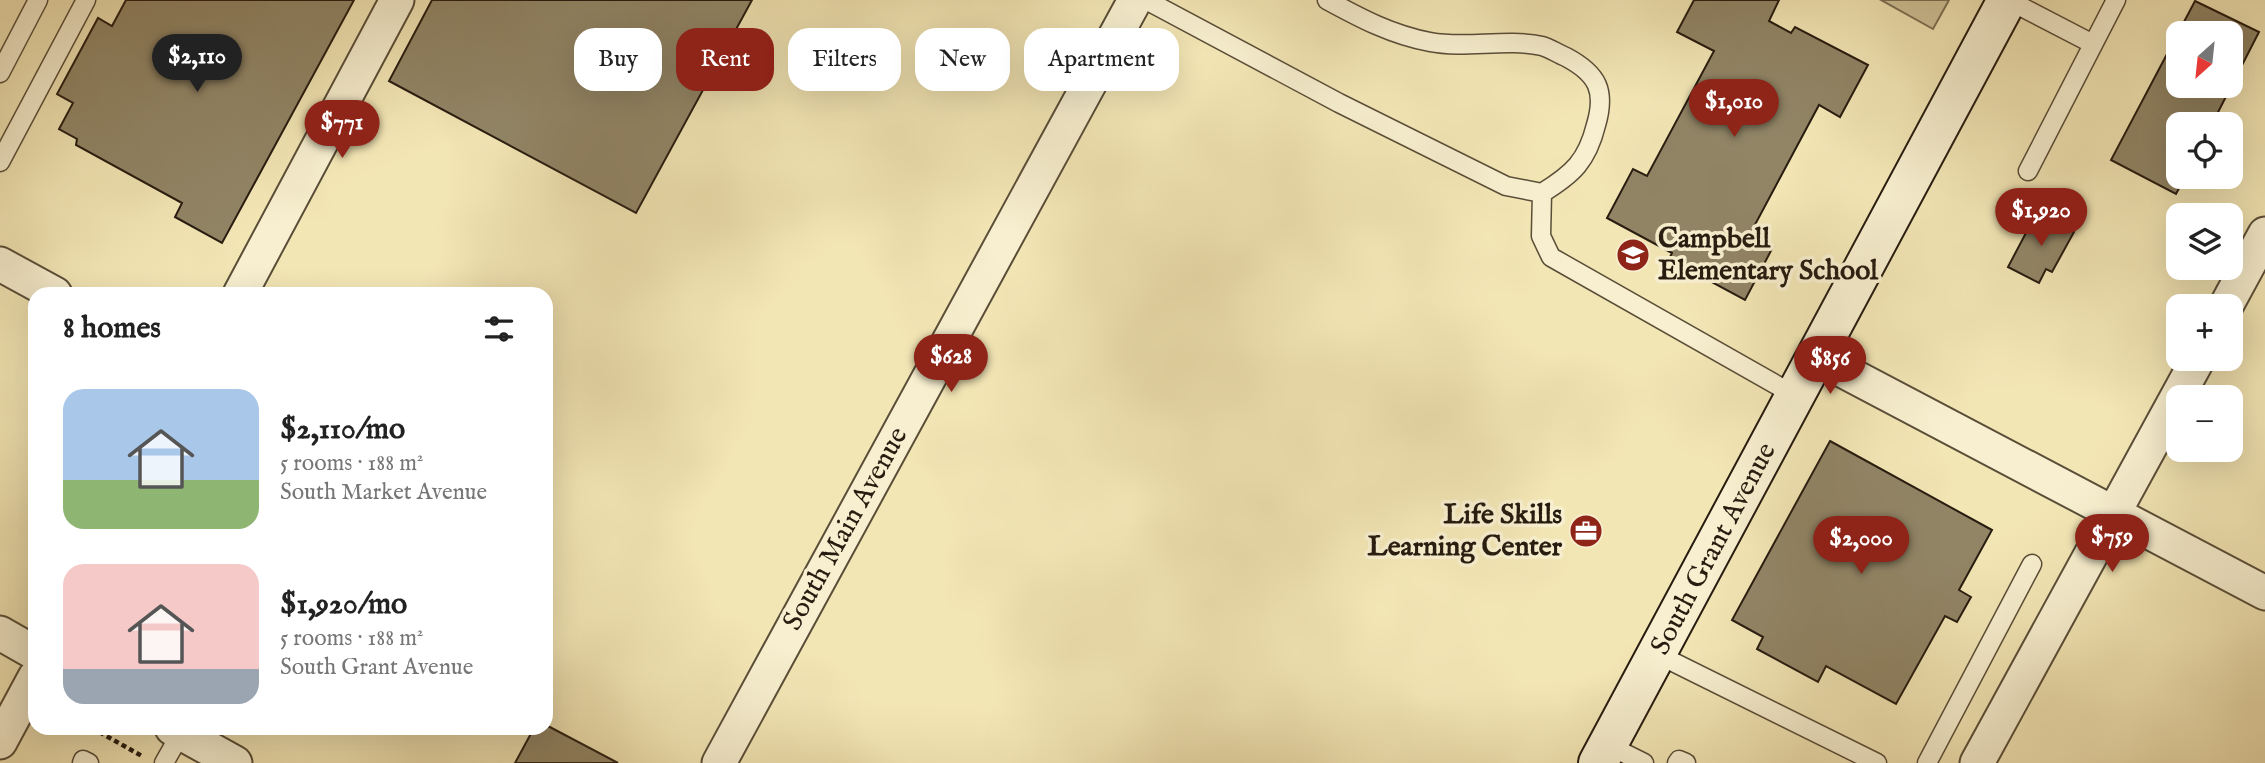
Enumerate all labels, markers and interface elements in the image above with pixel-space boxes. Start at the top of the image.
north arrow [2166,21,2244,98]
map controls [2166,21,2243,462]
chip: Buy [574,28,662,91]
chip: Rent [676,28,774,91]
chip: Filters [788,28,901,91]
chip: New [915,28,1010,91]
chip: Apartment [1024,28,1179,91]
pin: $2,110 [140,34,254,94]
text: $2,110 [168,42,226,71]
pin: $1,010 [1677,80,1791,139]
text: $1,010 [1705,87,1763,116]
pin: $771 [301,100,383,160]
text: $771 [321,108,363,137]
button: locate [2166,112,2243,189]
pin: $1,920 [1984,188,2098,248]
text: $1,920 [2011,196,2071,225]
button: layers [2166,203,2243,280]
place label: Campbell Elementary School [1658,222,1879,289]
school or university icon: Campbell Elementary School [1614,236,1652,274]
button: + [2166,294,2243,371]
text: 8 homes [63,310,161,348]
icon: filters [480,310,518,348]
pin: $628 [910,334,992,394]
pin: $856 [1789,336,1871,396]
text: $628 [930,342,972,371]
text: $856 [1810,344,1850,373]
button: − [2166,385,2243,462]
text: $2,110/mo [280,411,405,449]
icon: home [119,417,203,501]
street label: South Main Avenue [776,421,916,637]
street label: South Grant Avenue [1643,437,1785,661]
text: 5 rooms · 188 m² [280,449,423,478]
text: South Market Avenue [280,478,487,507]
place label: Life Skills Learning Center [1368,498,1563,565]
office icon: Life Skills Learning Center [1567,512,1605,550]
pin: $759 [2071,514,2153,574]
pin: $2,000 [1804,516,1918,576]
text: $759 [2091,522,2133,551]
text: $2,000 [1829,524,1893,553]
text: $1,920/mo [280,586,407,624]
icon: home [119,592,203,676]
text: 5 rooms · 188 m² [280,624,423,653]
text: South Grant Avenue [280,653,473,682]

